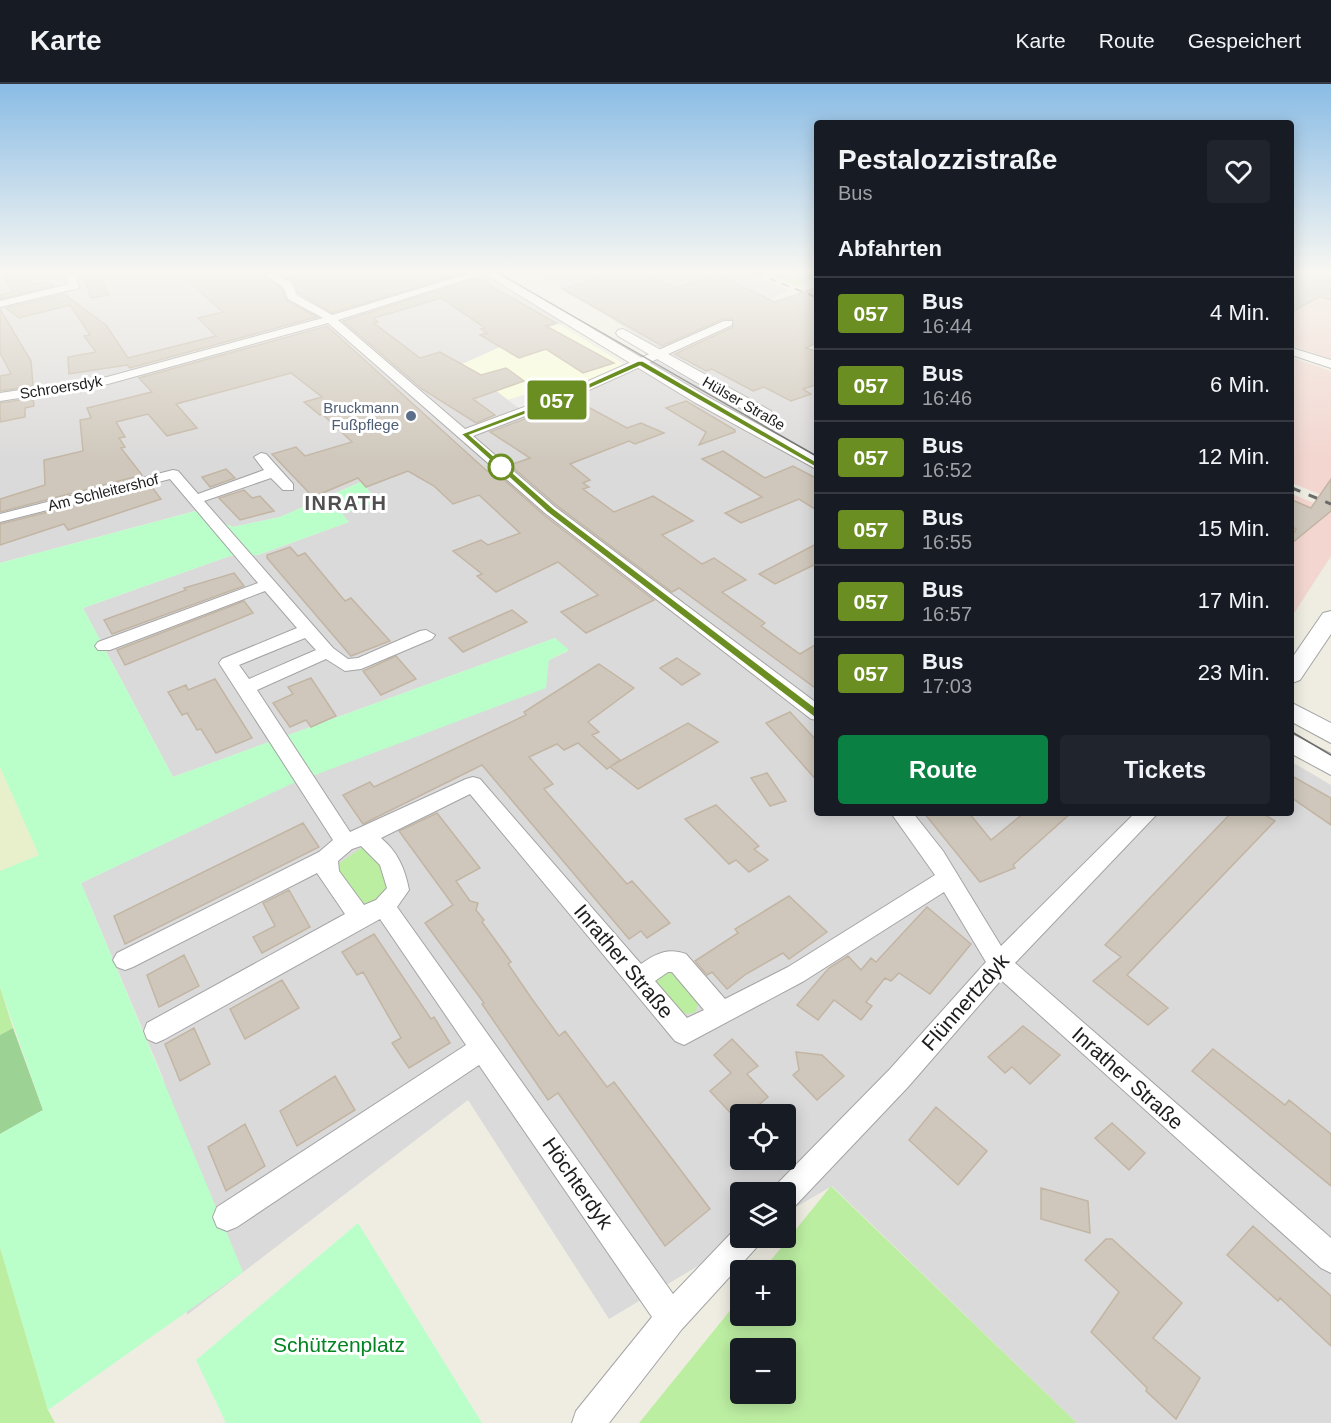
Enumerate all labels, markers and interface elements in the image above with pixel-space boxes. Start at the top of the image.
text: Karte [30,25,102,56]
text: Karte [1016,29,1066,52]
text: Route [1099,29,1155,52]
text: Gespeichert [1188,29,1301,52]
button: heart [1207,140,1270,203]
text: Pestalozzistraße [838,144,1057,175]
text: Bus [838,182,872,204]
text: Abfahrten [838,236,942,261]
text: Bus [922,289,964,314]
text: 4 Min. [1210,300,1270,325]
text: 057 [853,302,889,325]
text: 16:44 [922,315,972,337]
text: Bus [922,361,964,386]
street label: Schroersdyk [18,372,104,402]
text: 6 Min. [1210,372,1270,397]
street label: Hülser Straße [700,373,788,433]
text: 057 [853,374,889,397]
line badge: 057 [522,380,592,420]
text: 16:46 [922,387,972,409]
text: 057 [539,389,575,412]
place label: Bruckmann Fußpflege [323,399,399,433]
marker: Bruckmann Fußpflege [404,409,418,423]
text: Bus [922,433,964,458]
text: 12 Min. [1198,444,1270,469]
text: 057 [853,446,889,469]
unlabelled marker [488,454,514,480]
text: 16:52 [922,459,972,481]
street label: Am Schleitershof [46,470,161,514]
district label: INRATH [304,492,388,514]
text: Bus [922,505,964,530]
text: 15 Min. [1198,516,1270,541]
text: 057 [853,518,889,541]
text: 16:55 [922,531,972,553]
text: Bus [922,577,964,602]
text: 17 Min. [1198,588,1270,613]
text: 057 [853,590,889,613]
text: 16:57 [922,603,972,625]
text: Bus [922,649,964,674]
text: 23 Min. [1198,660,1270,685]
text: 057 [853,662,889,685]
text: 17:03 [922,675,972,697]
button: Route [838,735,1048,804]
button: Tickets [1060,735,1270,804]
street label: Inrather Straße [570,900,678,1022]
street label: Flünnertzdyk [917,949,1013,1055]
street label: Inrather Straße [1068,1022,1188,1134]
map controls [730,1104,796,1404]
button: locate [730,1104,796,1170]
street label: Höchterdyk [538,1133,618,1234]
button: layers [730,1182,796,1248]
button: + [730,1260,796,1326]
park label: Schützenplatz [273,1333,405,1356]
button: − [730,1338,796,1404]

